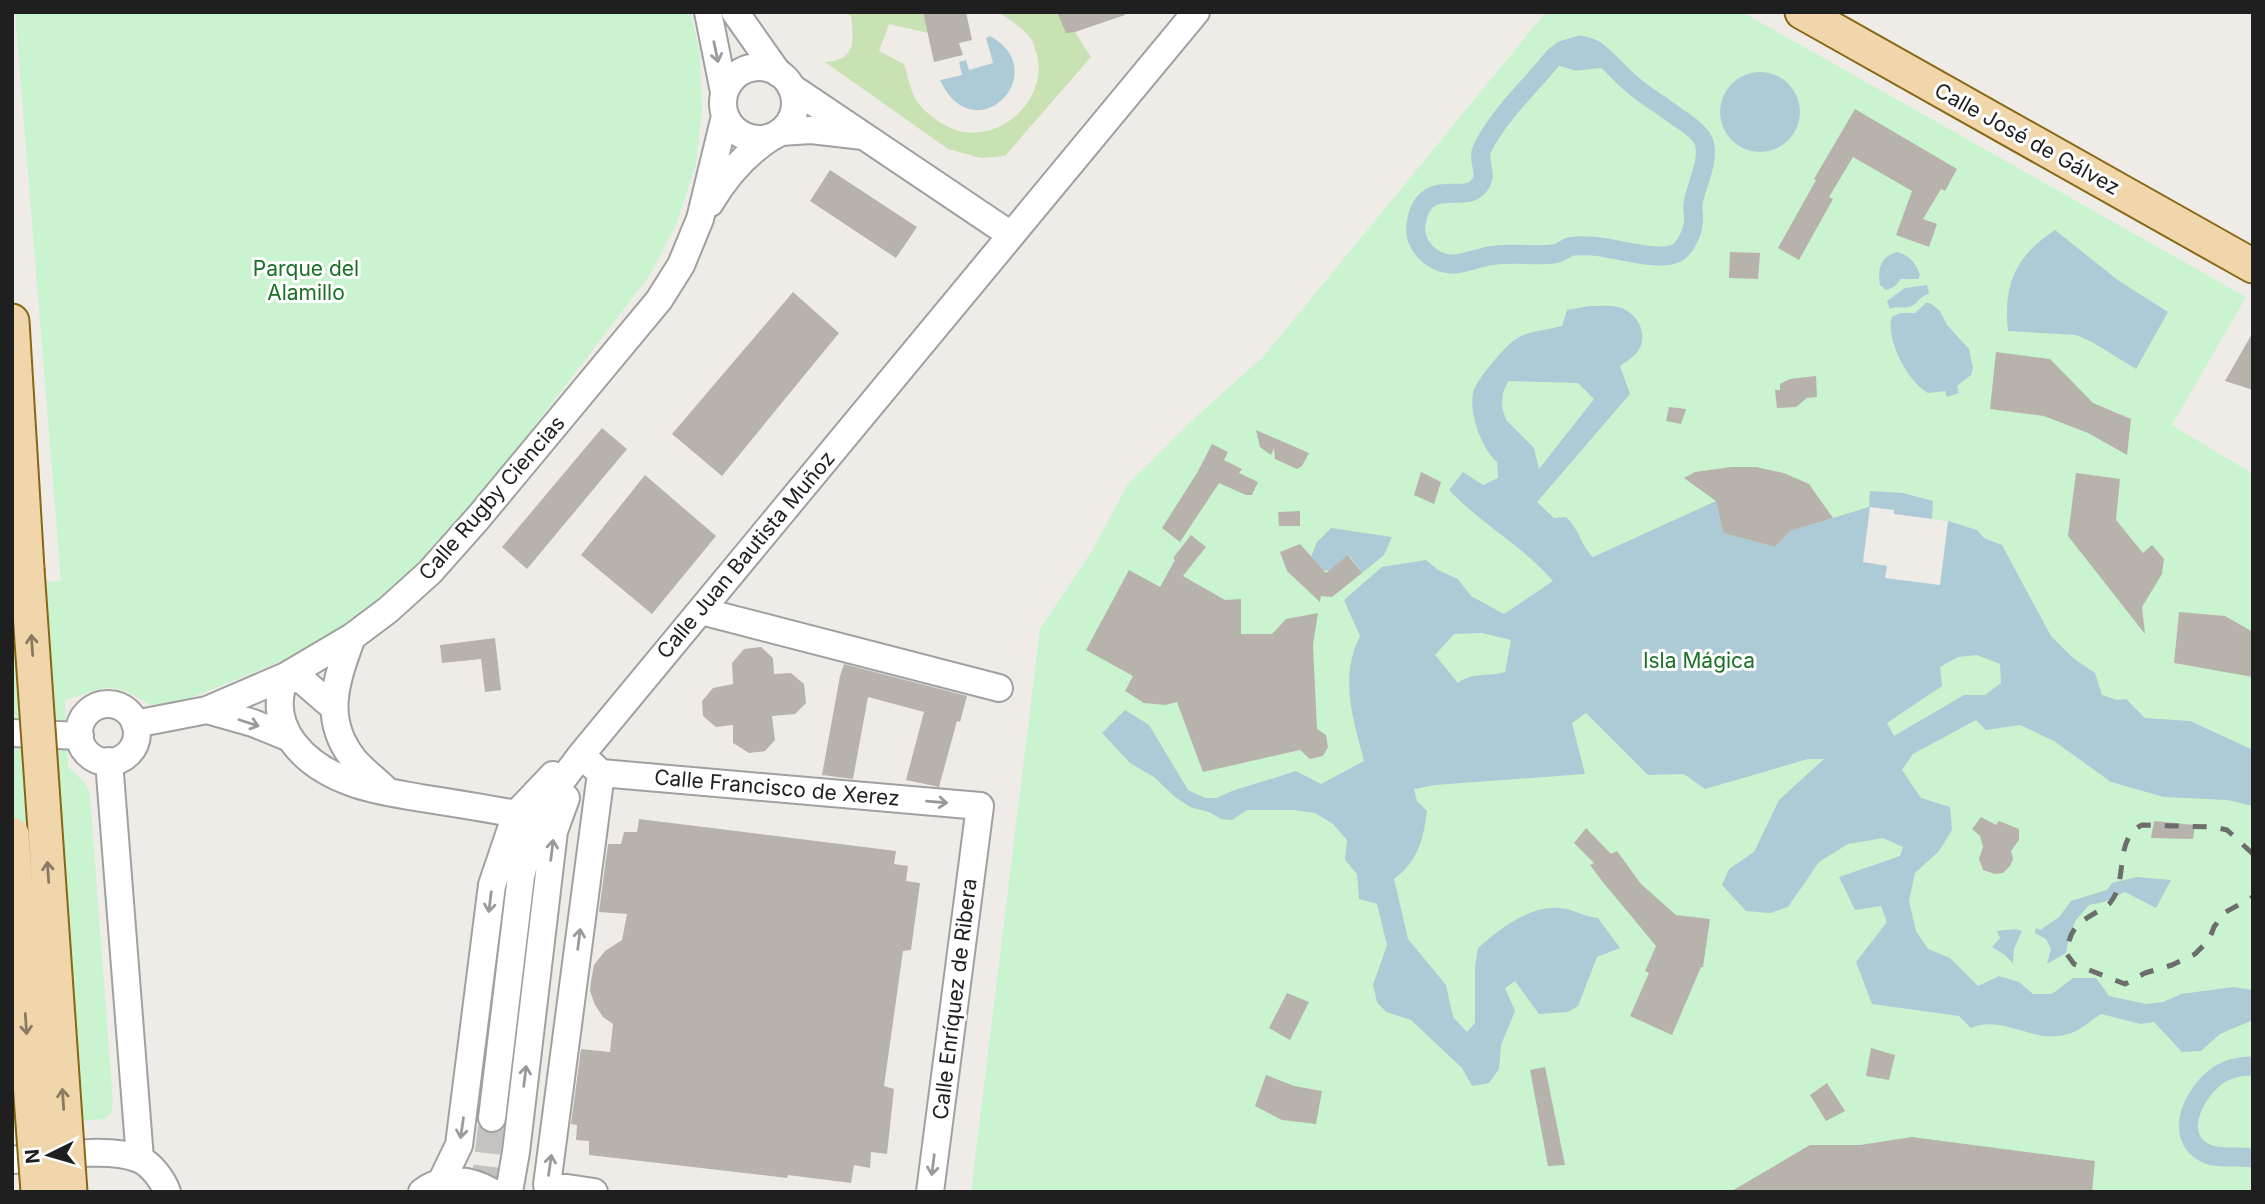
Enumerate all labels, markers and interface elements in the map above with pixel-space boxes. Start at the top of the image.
one-way arrow [709,40,723,63]
street label: Calle José de Gálvez [1930,77,2124,200]
park label: Parque del Alamillo [253,256,359,305]
street label: Calle Rugby Ciencias [413,410,570,585]
street label: Calle Juan Bautista Muñoz [651,446,840,664]
one-way arrow [25,635,38,657]
park label: Isla Mágica [1643,648,1755,673]
one-way arrow [238,717,260,730]
street label: Calle Francisco de Xerez [653,764,901,811]
one-way arrow [926,796,948,809]
one-way arrow [546,839,559,862]
one-way arrow [41,861,54,884]
street label: Calle Enríquez de Ribera [927,877,982,1121]
one-way arrow [483,890,496,913]
one-way arrow [573,928,586,951]
one-way arrow [20,1012,33,1035]
one-way arrow [519,1065,532,1088]
one-way arrow [57,1088,70,1111]
one-way arrow [455,1116,468,1139]
north arrow [14,1120,84,1190]
text: N [20,1148,45,1165]
one-way arrow [927,1153,940,1176]
one-way arrow [544,1154,557,1176]

